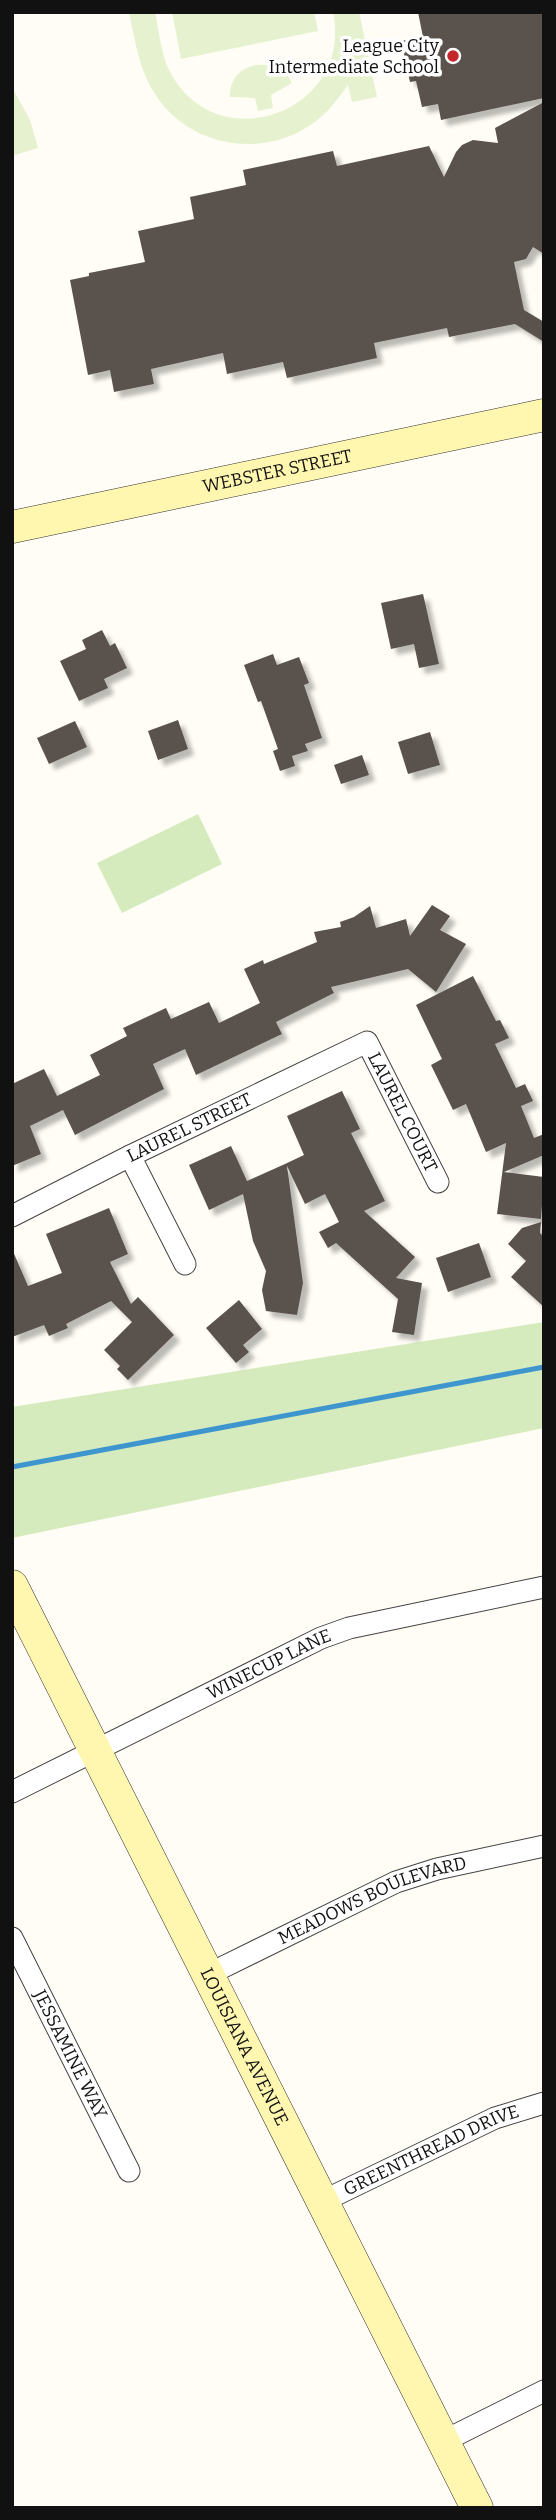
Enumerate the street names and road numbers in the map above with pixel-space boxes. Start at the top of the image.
street label: WEBSTER STREET [200,445,354,498]
street label: LAUREL COURT [363,1049,442,1176]
street label: LAUREL STREET [123,1088,256,1167]
street label: WINECUP LANE [203,1624,334,1704]
street label: MEADOWS BOULEVARD [274,1852,469,1949]
street label: LOUISIANA AVENUE [195,1964,293,2129]
street label: JESSAMINE WAY [28,1985,112,2123]
street label: GREENTHREAD DRIVE [340,2100,522,2200]

